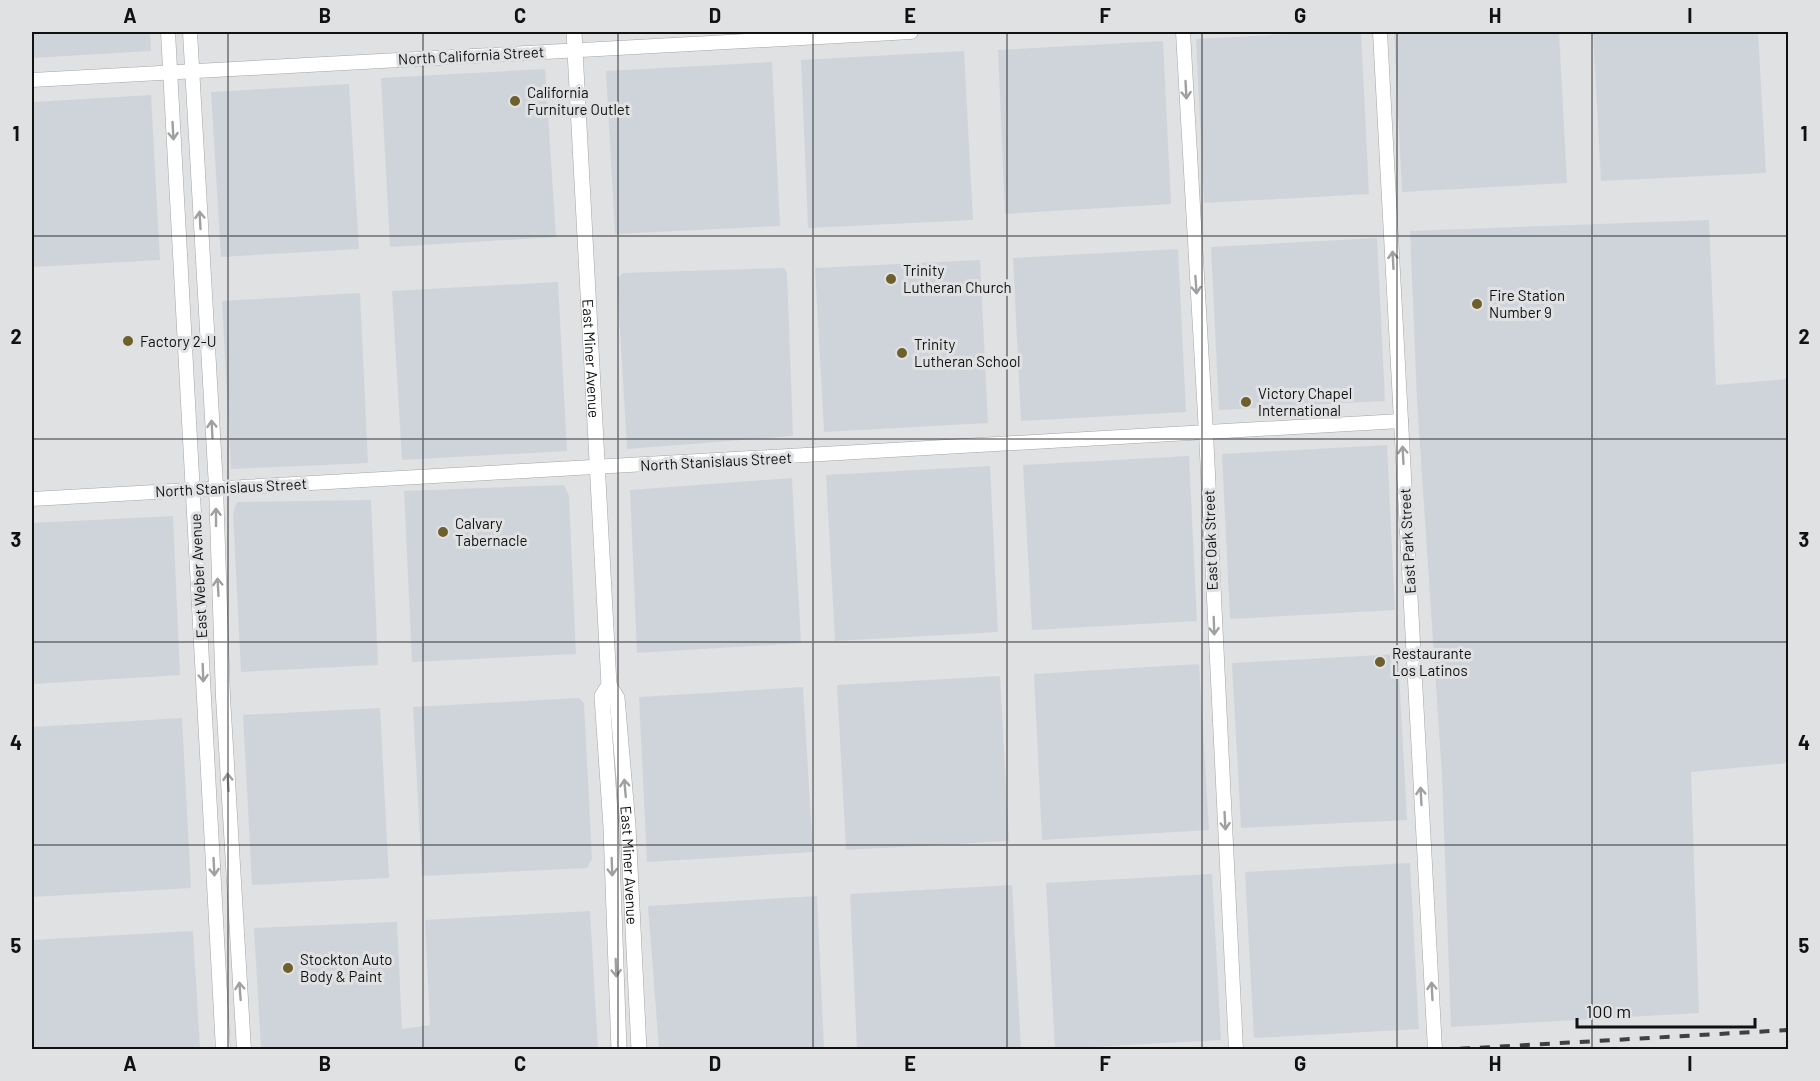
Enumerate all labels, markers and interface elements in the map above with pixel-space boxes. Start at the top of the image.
text: A [123,3,137,27]
text: B [319,3,331,27]
text: C [514,3,526,27]
text: D [709,3,721,27]
text: E [904,3,916,27]
text: F [1099,3,1111,27]
text: G [1294,3,1306,27]
text: H [1489,3,1501,27]
text: I [1687,3,1693,27]
street label: North California Street [397,42,545,68]
one-way arrow [1180,79,1191,99]
place label: California Furniture Outlet [527,83,630,118]
marker: California Furniture Outlet [508,94,522,108]
one-way arrow [168,120,179,140]
text: 1 [12,121,20,145]
text: 1 [1800,121,1808,145]
one-way arrow [195,211,206,231]
one-way arrow [1388,251,1399,271]
place label: Trinity Lutheran Church [903,261,1012,296]
marker: Trinity Lutheran Church [884,272,898,286]
one-way arrow [1191,274,1202,294]
place label: Fire Station Number 9 [1489,286,1565,321]
marker: Fire Station Number 9 [1470,297,1484,311]
street label: East Miner Avenue [579,299,604,419]
text: 2 [10,324,22,348]
text: 2 [1798,324,1810,348]
place label: Factory 2-U [140,332,216,350]
marker: Factory 2-U [121,334,135,348]
place label: Trinity Lutheran School [914,335,1021,370]
marker: Trinity Lutheran School [895,346,909,360]
place label: Victory Chapel International [1258,384,1352,419]
marker: Victory Chapel International [1239,395,1253,409]
one-way arrow [207,419,218,439]
one-way arrow [1397,445,1408,465]
street label: North Stanislaus Street [640,448,792,474]
street label: North Stanislaus Street [155,474,307,500]
street label: East Park Street [1395,488,1419,594]
street label: East Oak Street [1199,489,1221,591]
one-way arrow [210,507,222,527]
street label: East Weber Avenue [186,513,210,639]
place label: Calvary Tabernacle [455,514,528,549]
marker: Calvary Tabernacle [436,525,450,539]
text: 3 [11,527,21,551]
text: 3 [1799,527,1809,551]
one-way arrow [213,578,224,598]
one-way arrow [1209,616,1220,636]
place label: Restaurante Los Latinos [1392,644,1472,679]
marker: Restaurante Los Latinos [1373,655,1387,669]
one-way arrow [198,662,209,682]
text: 4 [10,730,22,754]
text: 4 [1798,730,1810,754]
one-way arrow [222,773,233,793]
one-way arrow [619,778,630,798]
one-way arrow [1415,787,1426,807]
street label: East Miner Avenue [617,805,642,925]
one-way arrow [1220,810,1231,830]
one-way arrow [208,857,219,877]
one-way arrow [607,857,618,877]
text: 5 [11,933,22,957]
text: 5 [1799,933,1810,957]
place label: Stockton Auto Body & Paint [300,950,393,985]
one-way arrow [610,958,622,977]
marker: Stockton Auto Body & Paint [281,961,295,975]
one-way arrow [235,982,246,1002]
one-way arrow [1426,982,1437,1002]
scale bar [1577,991,1756,1029]
text: 100 m [1586,1000,1631,1022]
text: A [123,1051,137,1075]
text: B [319,1051,331,1075]
text: C [514,1051,526,1075]
text: D [709,1051,721,1075]
text: E [904,1051,916,1075]
text: F [1099,1051,1111,1075]
text: G [1294,1051,1306,1075]
text: H [1489,1051,1501,1075]
text: I [1687,1051,1693,1075]

